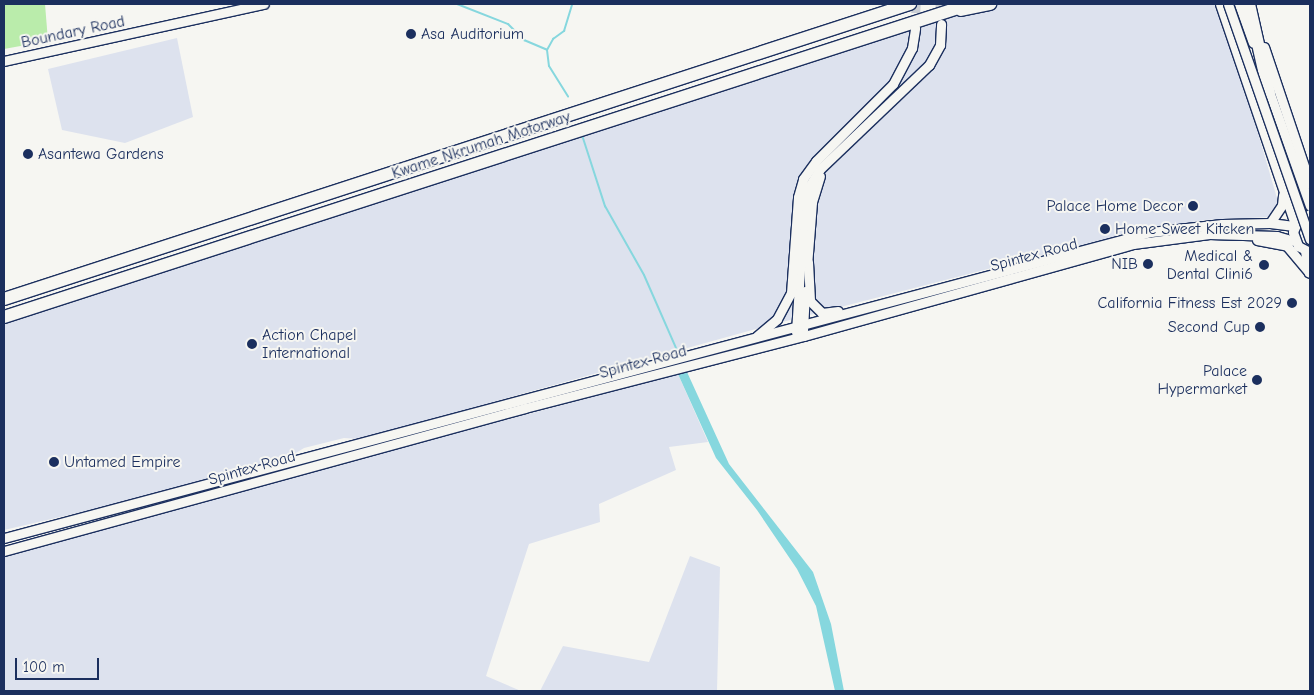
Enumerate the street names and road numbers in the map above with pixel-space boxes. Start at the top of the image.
street label: Boundary Road [19,12,127,52]
street label: Kwame Nkrumah Motorway [389,107,573,183]
street label: Spintex Road [988,234,1080,276]
street label: Spintex Road [597,341,689,383]
street label: Spintex Road [206,446,298,490]

